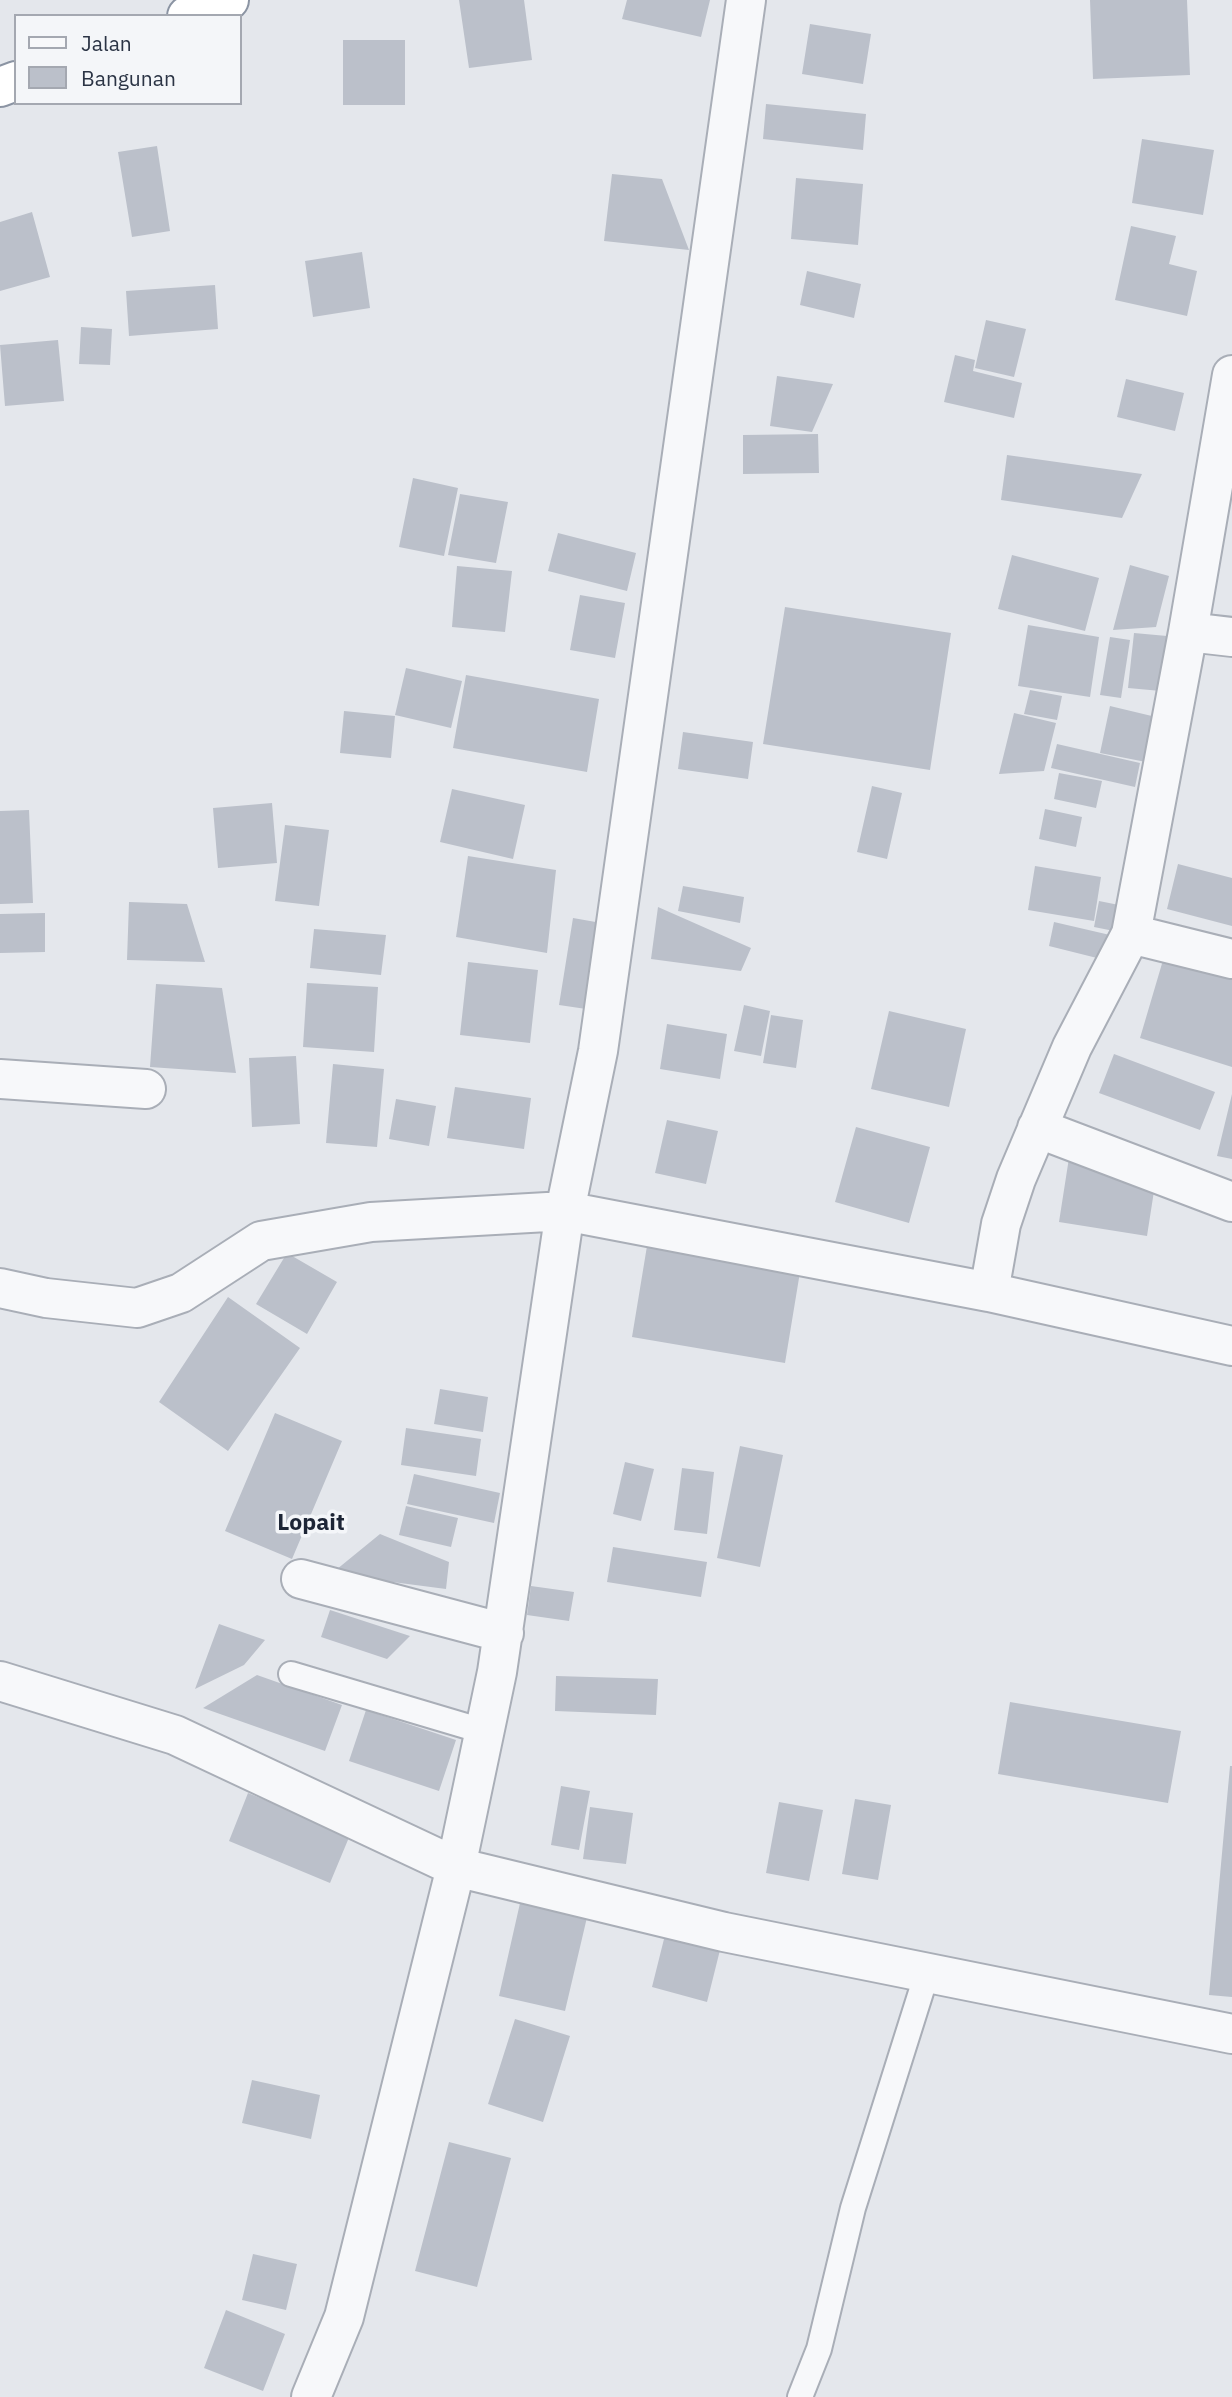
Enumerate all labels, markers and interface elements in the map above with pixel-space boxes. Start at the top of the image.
legend [14,14,242,105]
text: Jalan [81,29,132,57]
text: Bangunan [81,64,176,92]
district label: Lopait [277,1509,345,1537]

